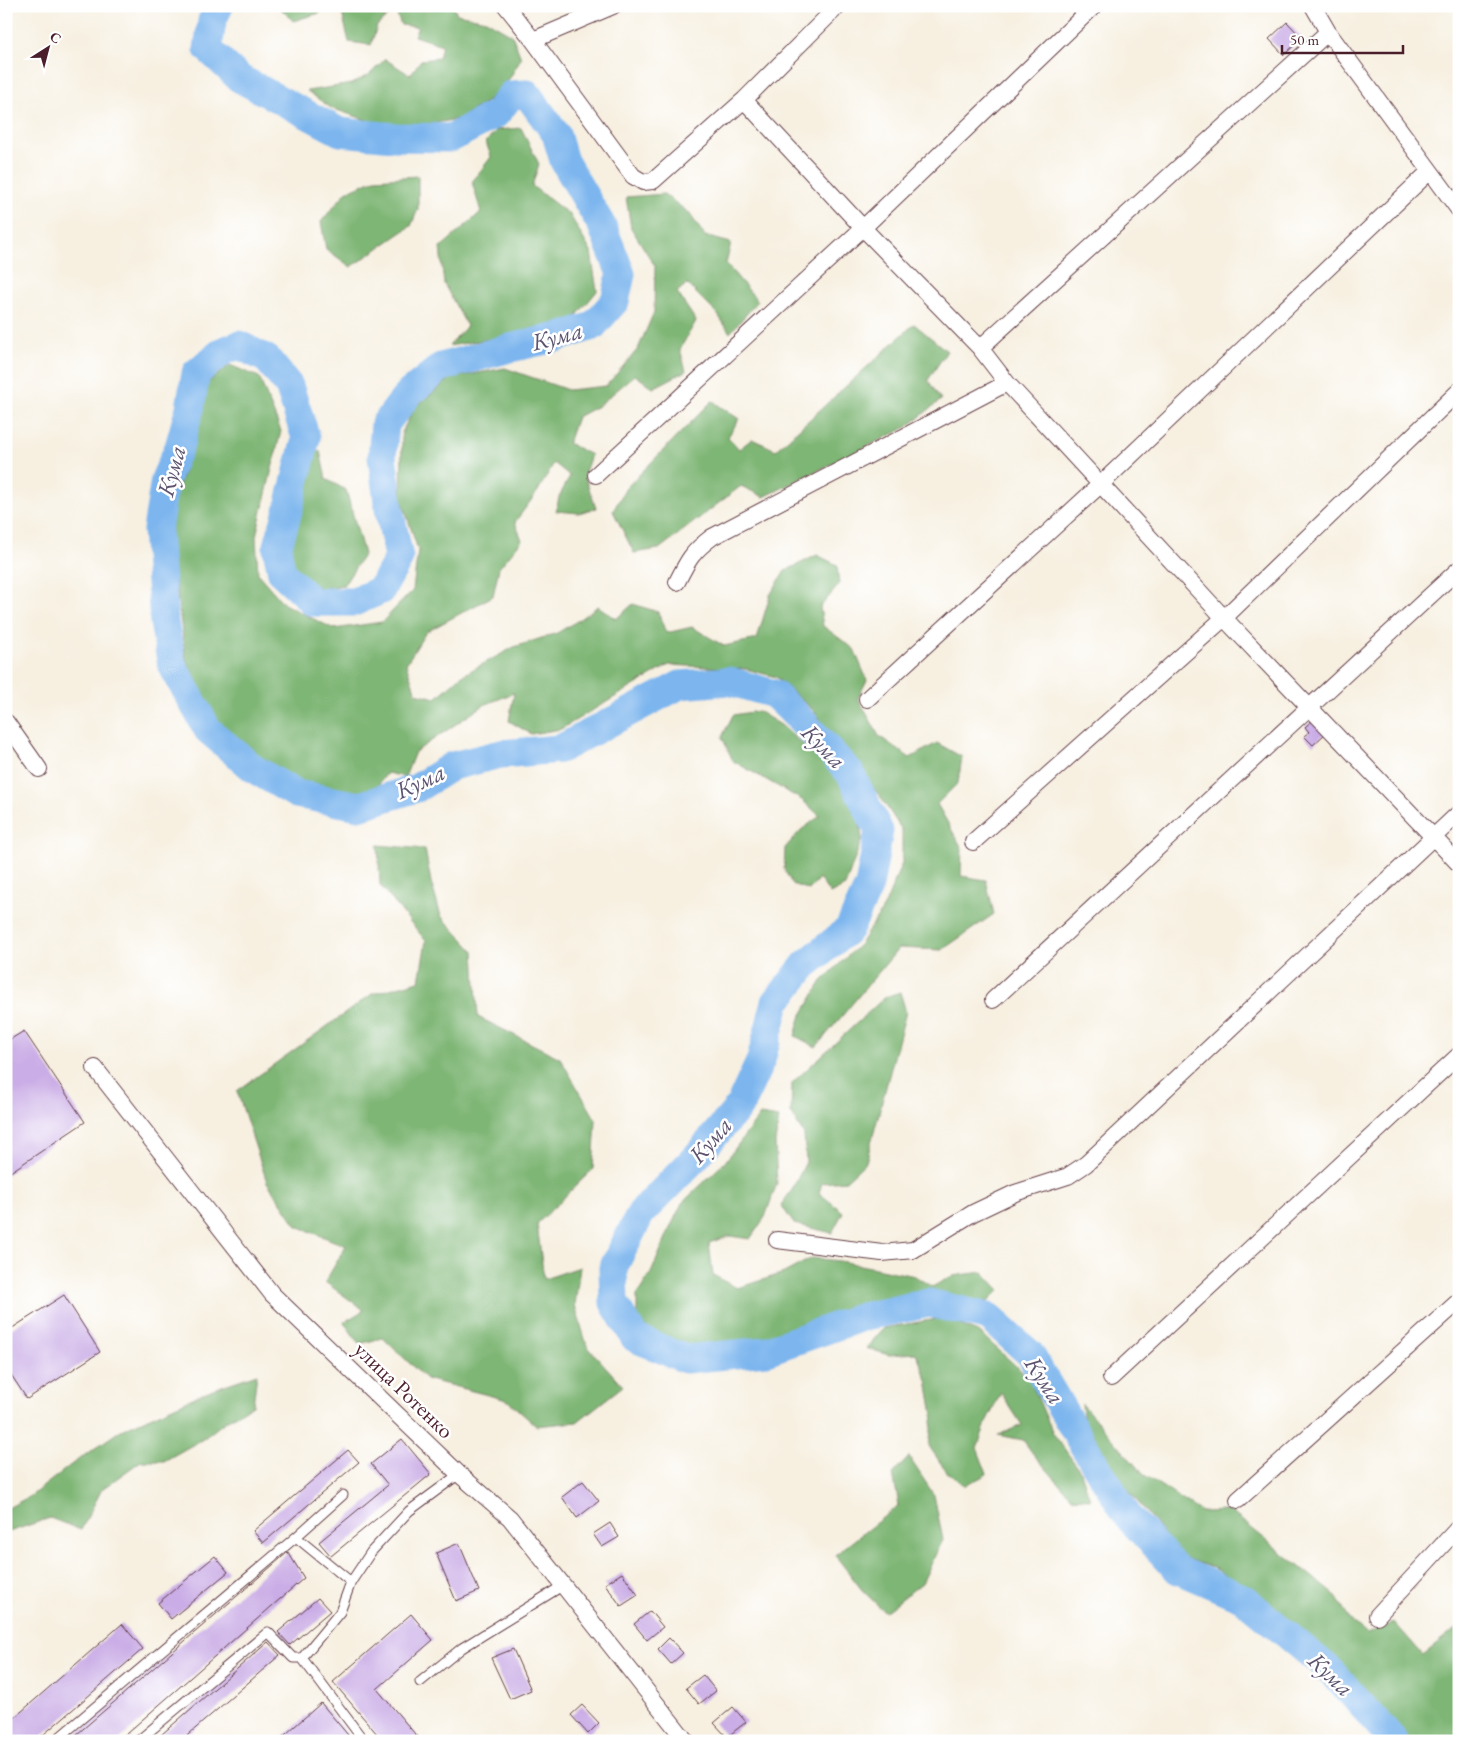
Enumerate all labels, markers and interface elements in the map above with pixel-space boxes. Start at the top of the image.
north arrow [22,22,72,72]
scale bar [1282,22,1404,54]
text: С [46,27,65,48]
text: 50 m [1290,30,1319,49]
water label: Кума [527,314,586,358]
water label: Кума [149,442,193,501]
water label: Кума [794,716,853,775]
water label: Кума [389,756,450,806]
water label: Кума [681,1110,739,1170]
street label: улица Ротенко [348,1335,460,1445]
water label: Кума [1017,1349,1072,1410]
water label: Кума [1301,1644,1360,1703]

